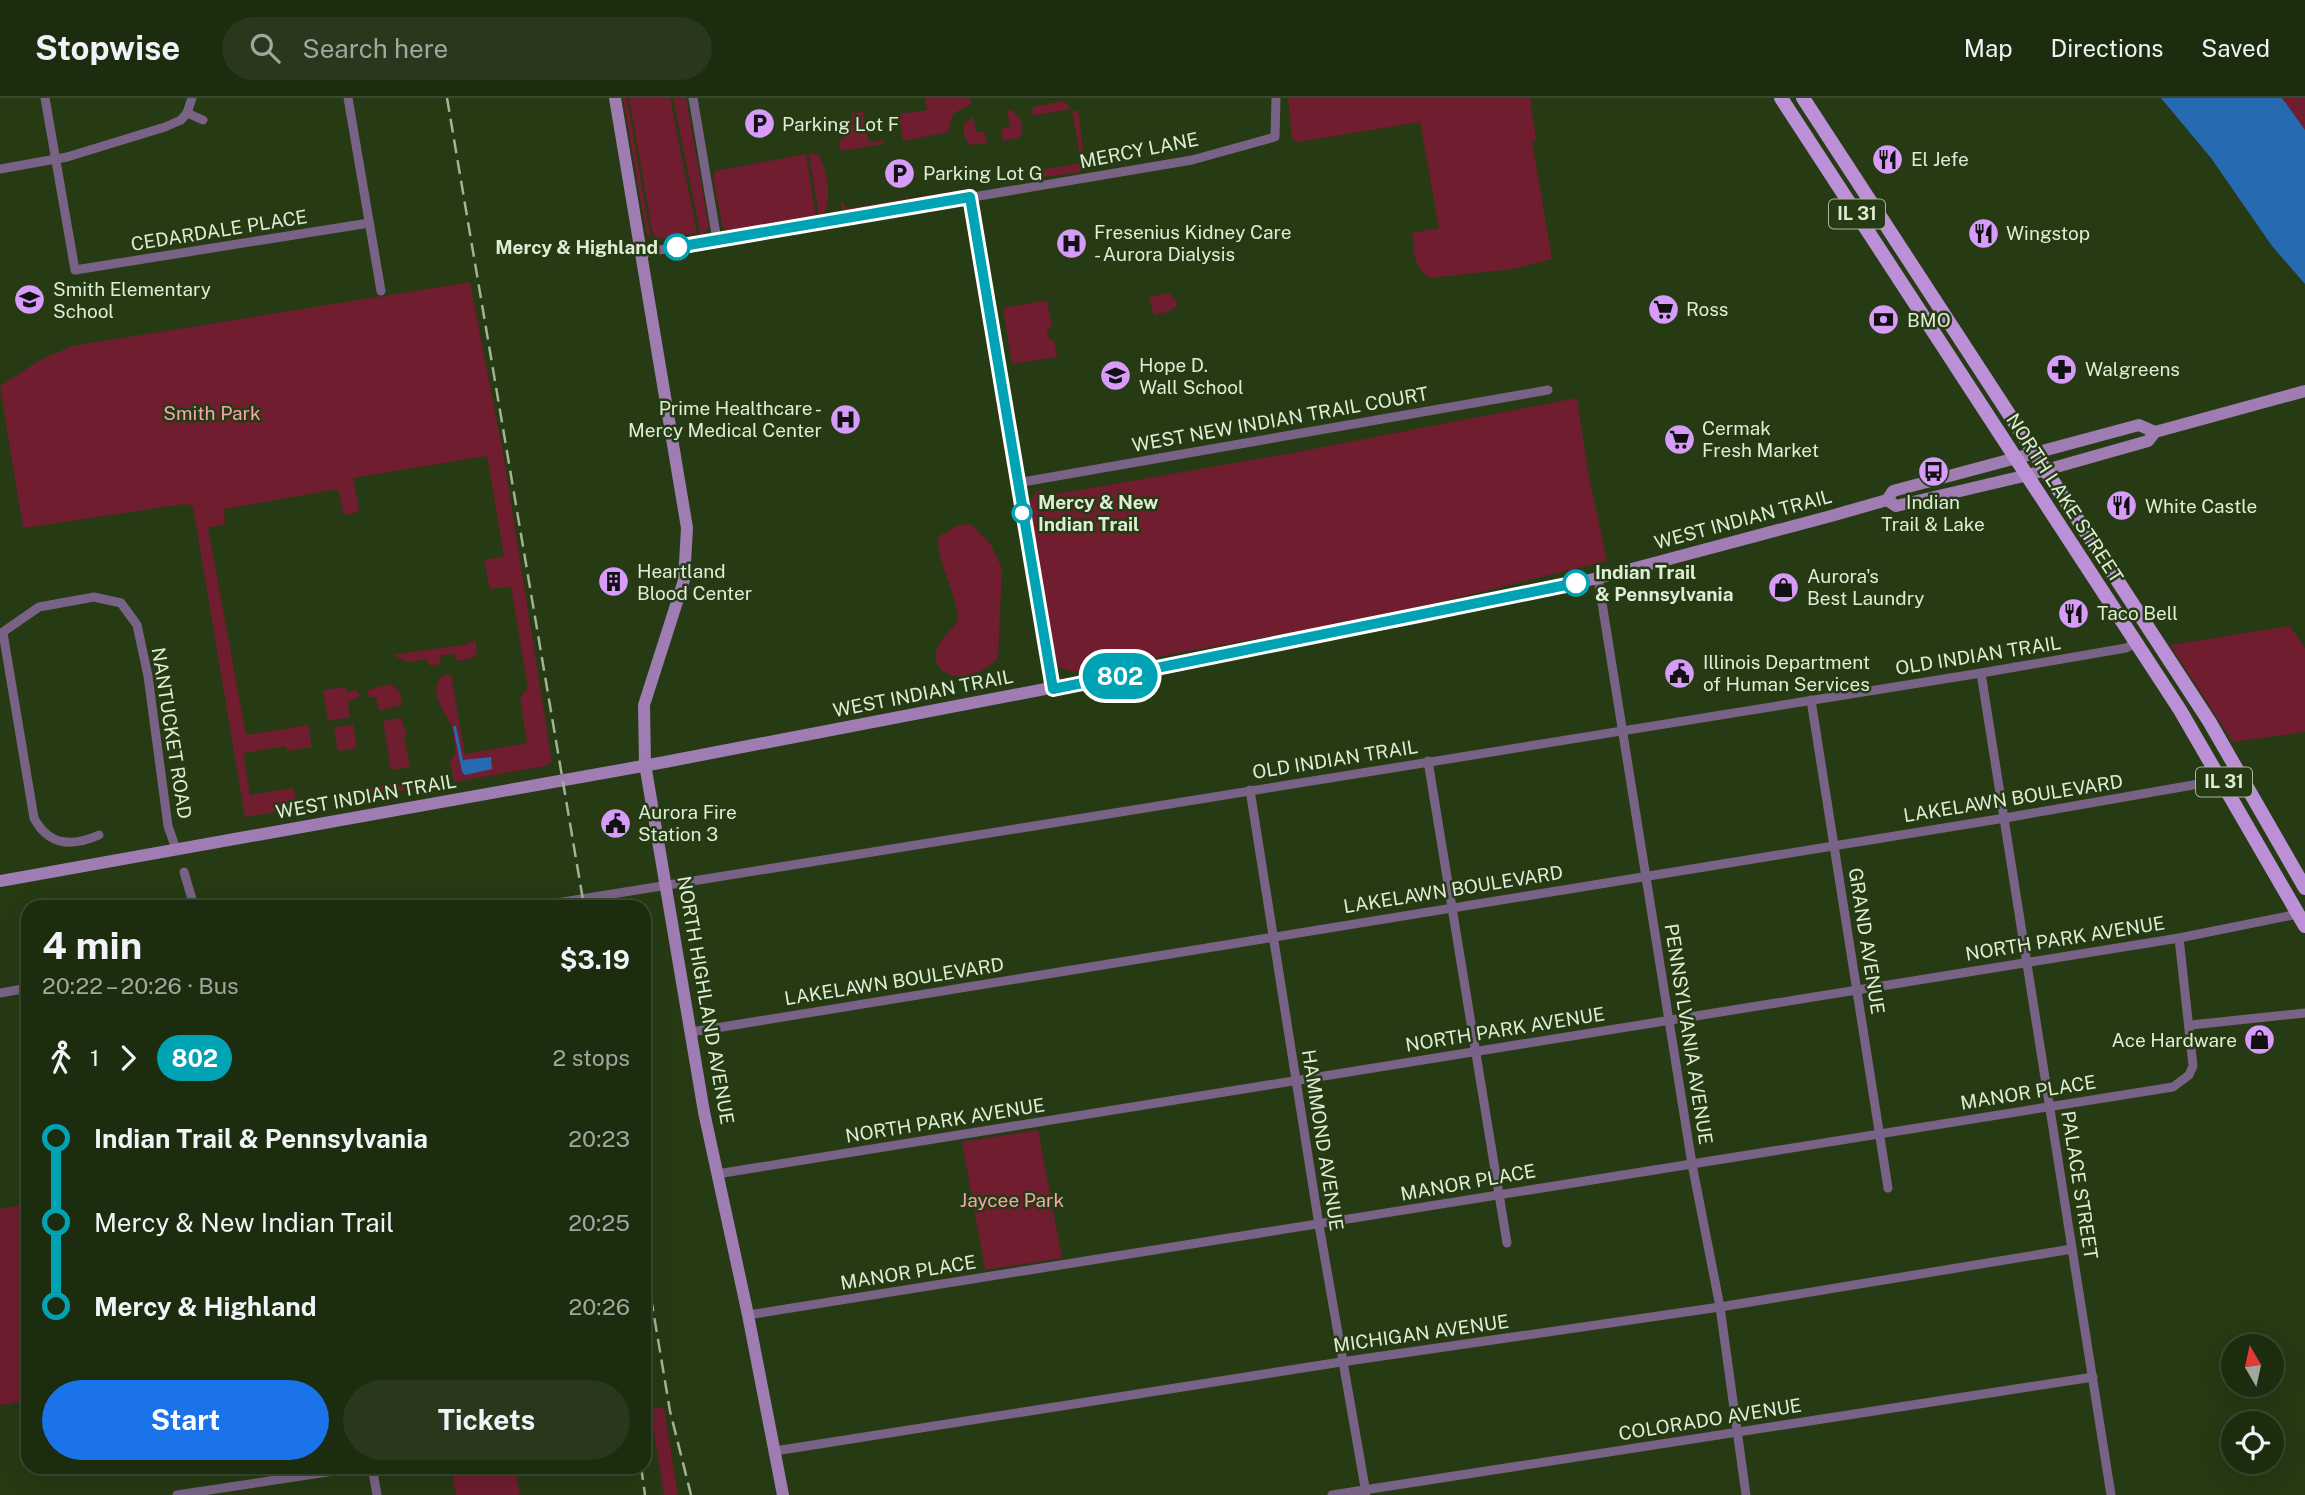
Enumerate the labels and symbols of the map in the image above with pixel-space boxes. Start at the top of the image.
parking icon: Parking Lot F [742,107,776,141]
place label: Parking Lot F [782,113,899,135]
street label: MERCY LANE [1078,128,1200,172]
restaurant icon: El Jefe [1871,142,1905,176]
place label: El Jefe [1911,148,1969,170]
parking icon: Parking Lot G [883,156,917,190]
place label: Parking Lot G [923,162,1043,184]
road number: IL 31 [1829,200,1885,229]
street label: CEDARDALE PLACE [129,205,309,255]
restaurant icon: Wingstop [1966,216,2000,250]
place label: Fresenius Kidney Care - Aurora Dialysis [1094,221,1291,265]
place label: Wingstop [2006,222,2090,244]
hospital icon: Fresenius Kidney Care - Aurora Dialysis [1054,226,1088,260]
marker: Mercy & Highland [664,234,690,260]
place label: Mercy & Highland [495,236,658,258]
place label: Smith Elementary School [53,278,211,322]
school or university icon: Smith Elementary School [13,283,47,317]
supermarket icon: Ross [1646,292,1680,326]
place label: Ross [1686,298,1728,320]
bank icon: BMO [1867,303,1901,337]
place label: BMO [1907,309,1951,331]
pharmacy icon: Walgreens [2045,352,2079,386]
place label: Hope D. Wall School [1139,354,1244,398]
place label: Walgreens [2085,358,2180,380]
school or university icon: Hope D. Wall School [1099,359,1133,393]
street label: WEST NEW INDIAN TRAIL COURT [1130,382,1430,456]
place label: Prime Healthcare - Mercy Medical Center [628,397,822,441]
park label: Smith Park [163,402,261,424]
hospital icon: Prime Healthcare - Mercy Medical Center [828,402,862,436]
street label: NORTH LAKE STREET [2002,409,2128,587]
place label: Cermak Fresh Market [1702,417,1819,461]
supermarket icon: Cermak Fresh Market [1662,422,1696,456]
bus stop icon: Indian Trail & Lake [1916,454,1950,488]
street label: WEST INDIAN TRAIL [1652,485,1834,553]
restaurant icon: White Castle [2105,489,2139,523]
place label: Mercy & New Indian Trail [1038,491,1158,535]
place label: Indian Trail & Lake [1881,491,1985,535]
place label: White Castle [2145,495,2257,517]
marker: Mercy & New Indian Trail [1012,503,1032,523]
place label: Heartland Blood Center [637,560,752,604]
place label: Indian Trail & Pennsylvania [1595,561,1733,605]
building icon: Heartland Blood Center [597,565,631,599]
place label: Aurora's Best Laundry [1807,565,1925,609]
marker: Indian Trail & Pennsylvania [1563,570,1589,596]
shop icon: Aurora's Best Laundry [1767,570,1801,604]
restaurant icon: Taco Bell [2057,596,2091,630]
place label: Taco Bell [2097,602,2178,624]
street label: OLD INDIAN TRAIL [1894,631,2062,679]
street label: NANTUCKET ROAD [148,646,196,820]
place label: Illinois Department of Human Services [1703,651,1870,695]
line badge: 802 [1080,653,1160,699]
public building icon: Illinois Department of Human Services [1663,656,1697,690]
street label: WEST INDIAN TRAIL [831,665,1015,721]
street label: OLD INDIAN TRAIL [1251,735,1419,783]
road number: IL 31 [2196,768,2252,796]
street label: WEST INDIAN TRAIL [274,769,458,823]
street label: LAKELAWN BOULEVARD [1902,770,2124,826]
place label: Aurora Fire Station 3 [638,801,737,845]
public building icon: Aurora Fire Station 3 [598,806,632,840]
street label: LAKELAWN BOULEVARD [1342,861,1564,917]
street label: GRAND AVENUE [1845,866,1889,1016]
street label: NORTH HIGHLAND AVENUE [673,874,739,1126]
street label: NORTH PARK AVENUE [1964,911,2166,965]
street label: PENNSYLVANIA AVENUE [1661,922,1717,1146]
street label: LAKELAWN BOULEVARD [783,953,1005,1009]
street label: NORTH PARK AVENUE [1404,1002,1606,1056]
shop icon: Ace Hardware [2243,1023,2277,1057]
place label: Ace Hardware [2111,1029,2237,1051]
street label: HAMMOND AVENUE [1298,1048,1348,1232]
street label: MANOR PLACE [1959,1070,2097,1114]
street label: NORTH PARK AVENUE [844,1093,1046,1147]
street label: PALACE STREET [2057,1109,2103,1261]
street label: MANOR PLACE [1399,1159,1537,1205]
park label: Jaycee Park [960,1189,1064,1211]
street label: MANOR PLACE [839,1250,977,1294]
street label: MICHIGAN AVENUE [1332,1310,1510,1356]
north arrow [2221,1334,2284,1396]
street label: COLORADO AVENUE [1617,1394,1803,1444]

